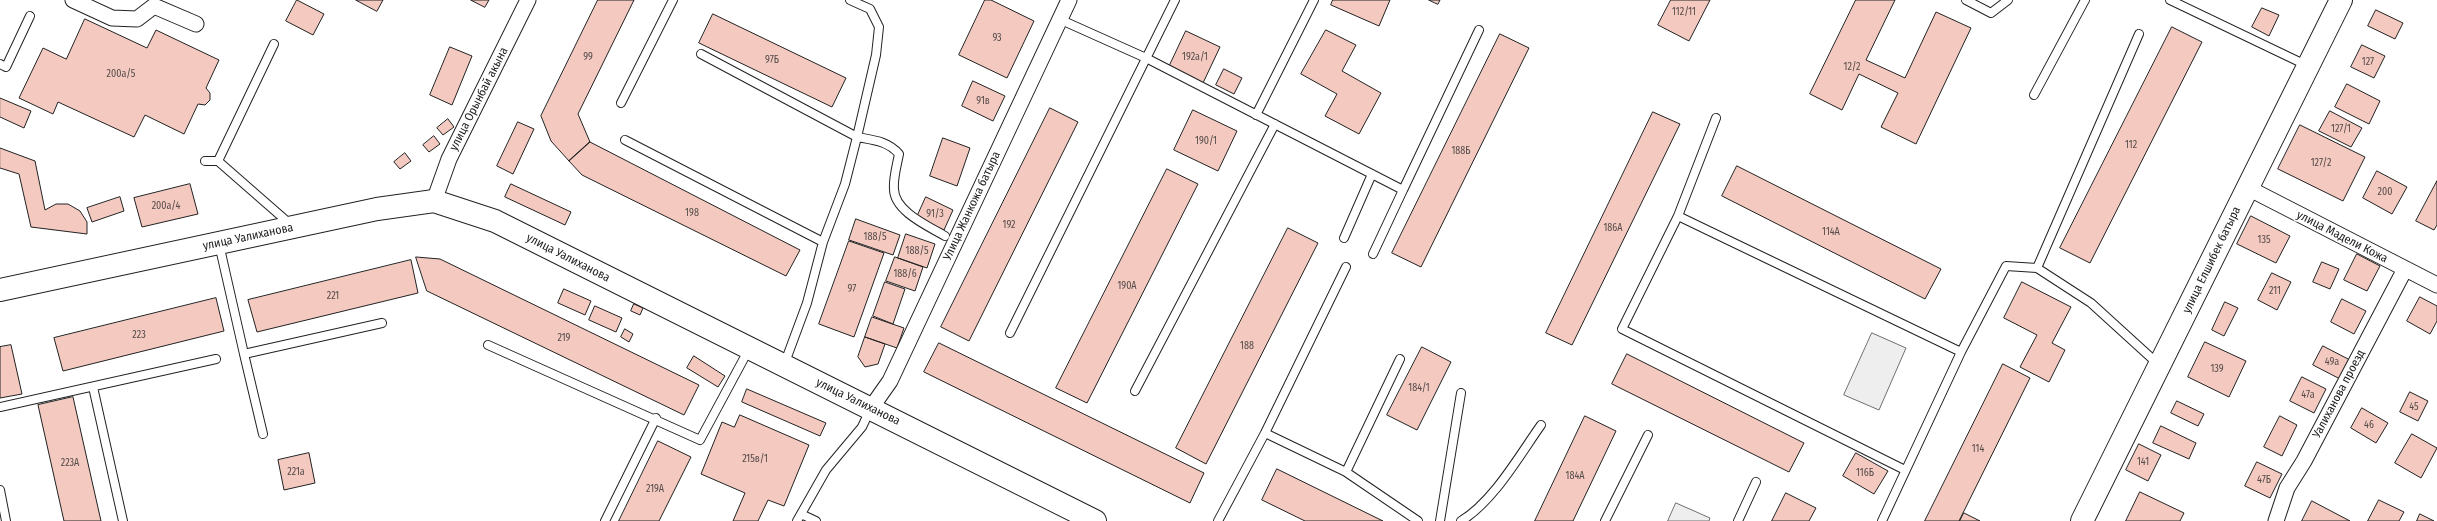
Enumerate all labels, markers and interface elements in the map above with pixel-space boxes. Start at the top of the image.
house number: 112/11 [1672,6,1696,18]
house number: 93 [992,32,1002,44]
street label: улица Орынбай акына [447,45,511,153]
house number: 99 [583,51,593,63]
house number: 192а/1 [1182,51,1208,63]
house number: 97Б [765,54,779,66]
house number: 127 [2362,56,2374,68]
house number: 12/2 [1844,61,1860,73]
house number: 200а/5 [107,68,135,80]
house number: 91в [976,95,990,107]
house number: 127/1 [2331,123,2351,135]
house number: 190/1 [1195,135,1217,147]
house number: 112 [2125,139,2137,151]
house number: 188Б [1451,145,1471,157]
street label: Улица Жанкожа батыра [940,149,1004,263]
house number: 127/2 [2311,157,2331,169]
house number: 200 [2378,186,2392,198]
house number: 200а/4 [152,200,180,212]
street label: улица Елшибек батыра [2180,204,2244,316]
house number: 198 [685,207,699,219]
house number: 91/3 [926,208,944,220]
street label: улица Мадели Кожа [2294,208,2390,266]
house number: 192 [1003,219,1015,231]
street label: улица Уалиханова [202,220,294,254]
house number: 186А [1603,222,1623,234]
house number: 114А [1822,226,1840,238]
street label: улица Уалиханова [524,231,612,285]
house number: 188/5 [864,231,886,243]
house number: 135 [2258,234,2270,246]
house number: 188/5 [906,245,928,257]
house number: 188/6 [893,268,917,280]
house number: 190А [1117,280,1137,292]
house number: 97 [848,283,856,295]
house number: 211 [2269,285,2281,297]
house number: 221 [327,290,339,302]
house number: 223 [132,329,146,341]
house number: 219 [558,332,570,344]
house number: 188 [1240,340,1254,352]
street label: Уалиханова проезд [2310,347,2368,441]
house number: 49а [2325,356,2339,368]
house number: 139 [2210,363,2224,375]
street label: улица Уалиханова [814,375,902,429]
house number: 184/1 [1408,382,1430,394]
house number: 47а [2301,389,2315,401]
house number: 45 [2409,401,2419,413]
house number: 46 [2364,419,2374,431]
house number: 114 [1972,443,1984,455]
house number: 215в/1 [742,453,768,465]
house number: 141 [2137,456,2149,468]
house number: 223А [61,457,79,469]
house number: 221а [287,466,305,478]
house number: 116Б [1856,467,1874,479]
house number: 184А [1566,470,1584,482]
house number: 47Б [2257,474,2271,486]
house number: 219А [646,483,664,495]

